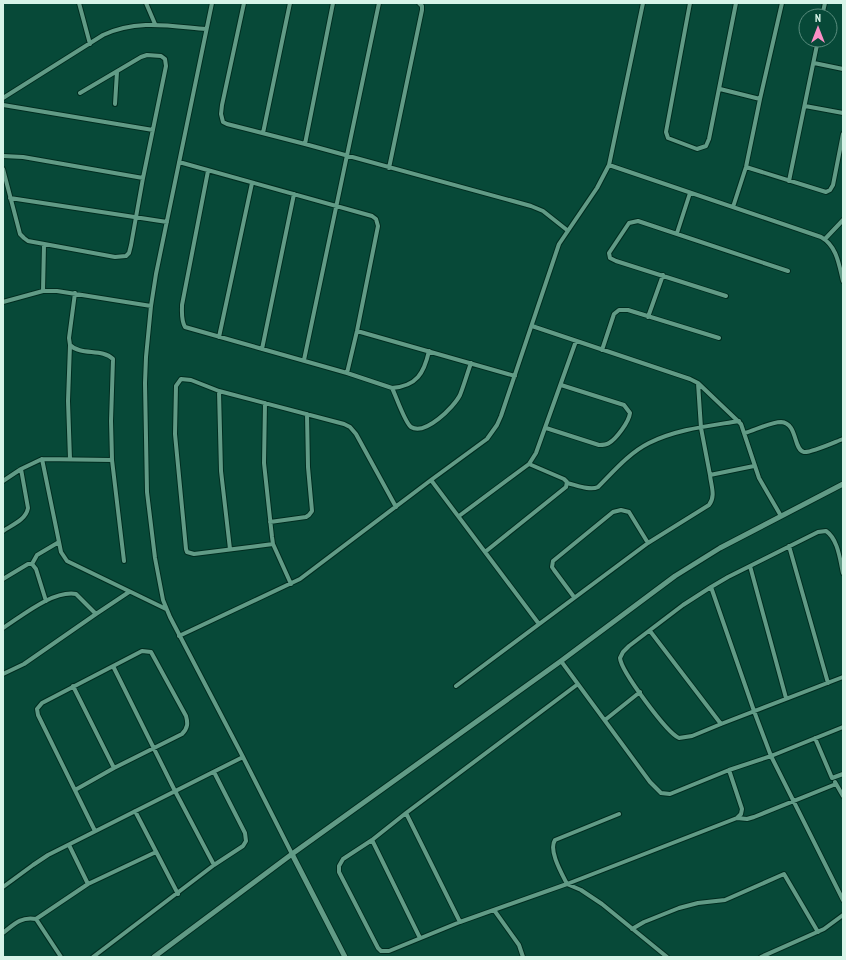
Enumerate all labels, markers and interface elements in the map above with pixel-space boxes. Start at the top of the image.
north arrow [798,8,838,48]
text: N [815,11,821,25]

